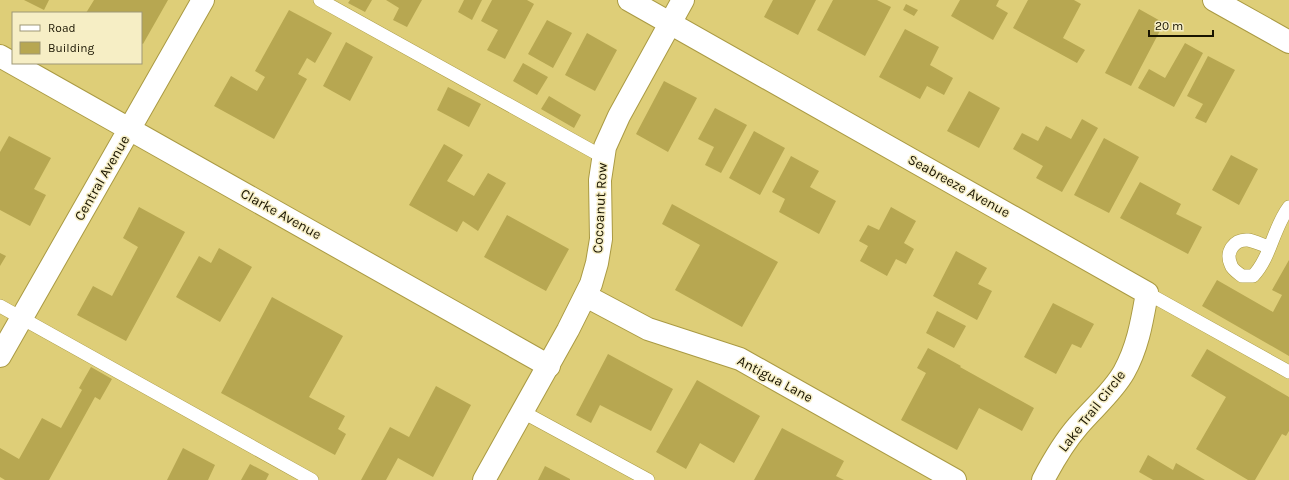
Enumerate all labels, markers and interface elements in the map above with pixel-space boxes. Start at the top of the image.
legend [12,12,142,64]
scale bar [1149,12,1213,38]
text: 20 m [1155,19,1183,33]
text: Road [48,21,76,35]
text: Building [48,41,95,55]
street label: Central Avenue [71,132,133,224]
street label: Seabreeze Avenue [905,151,1013,221]
street label: Cocoanut Row [589,162,611,254]
street label: Clarke Avenue [238,185,324,243]
street label: Antigua Lane [734,352,816,406]
street label: Lake Trail Circle [1055,367,1129,455]

